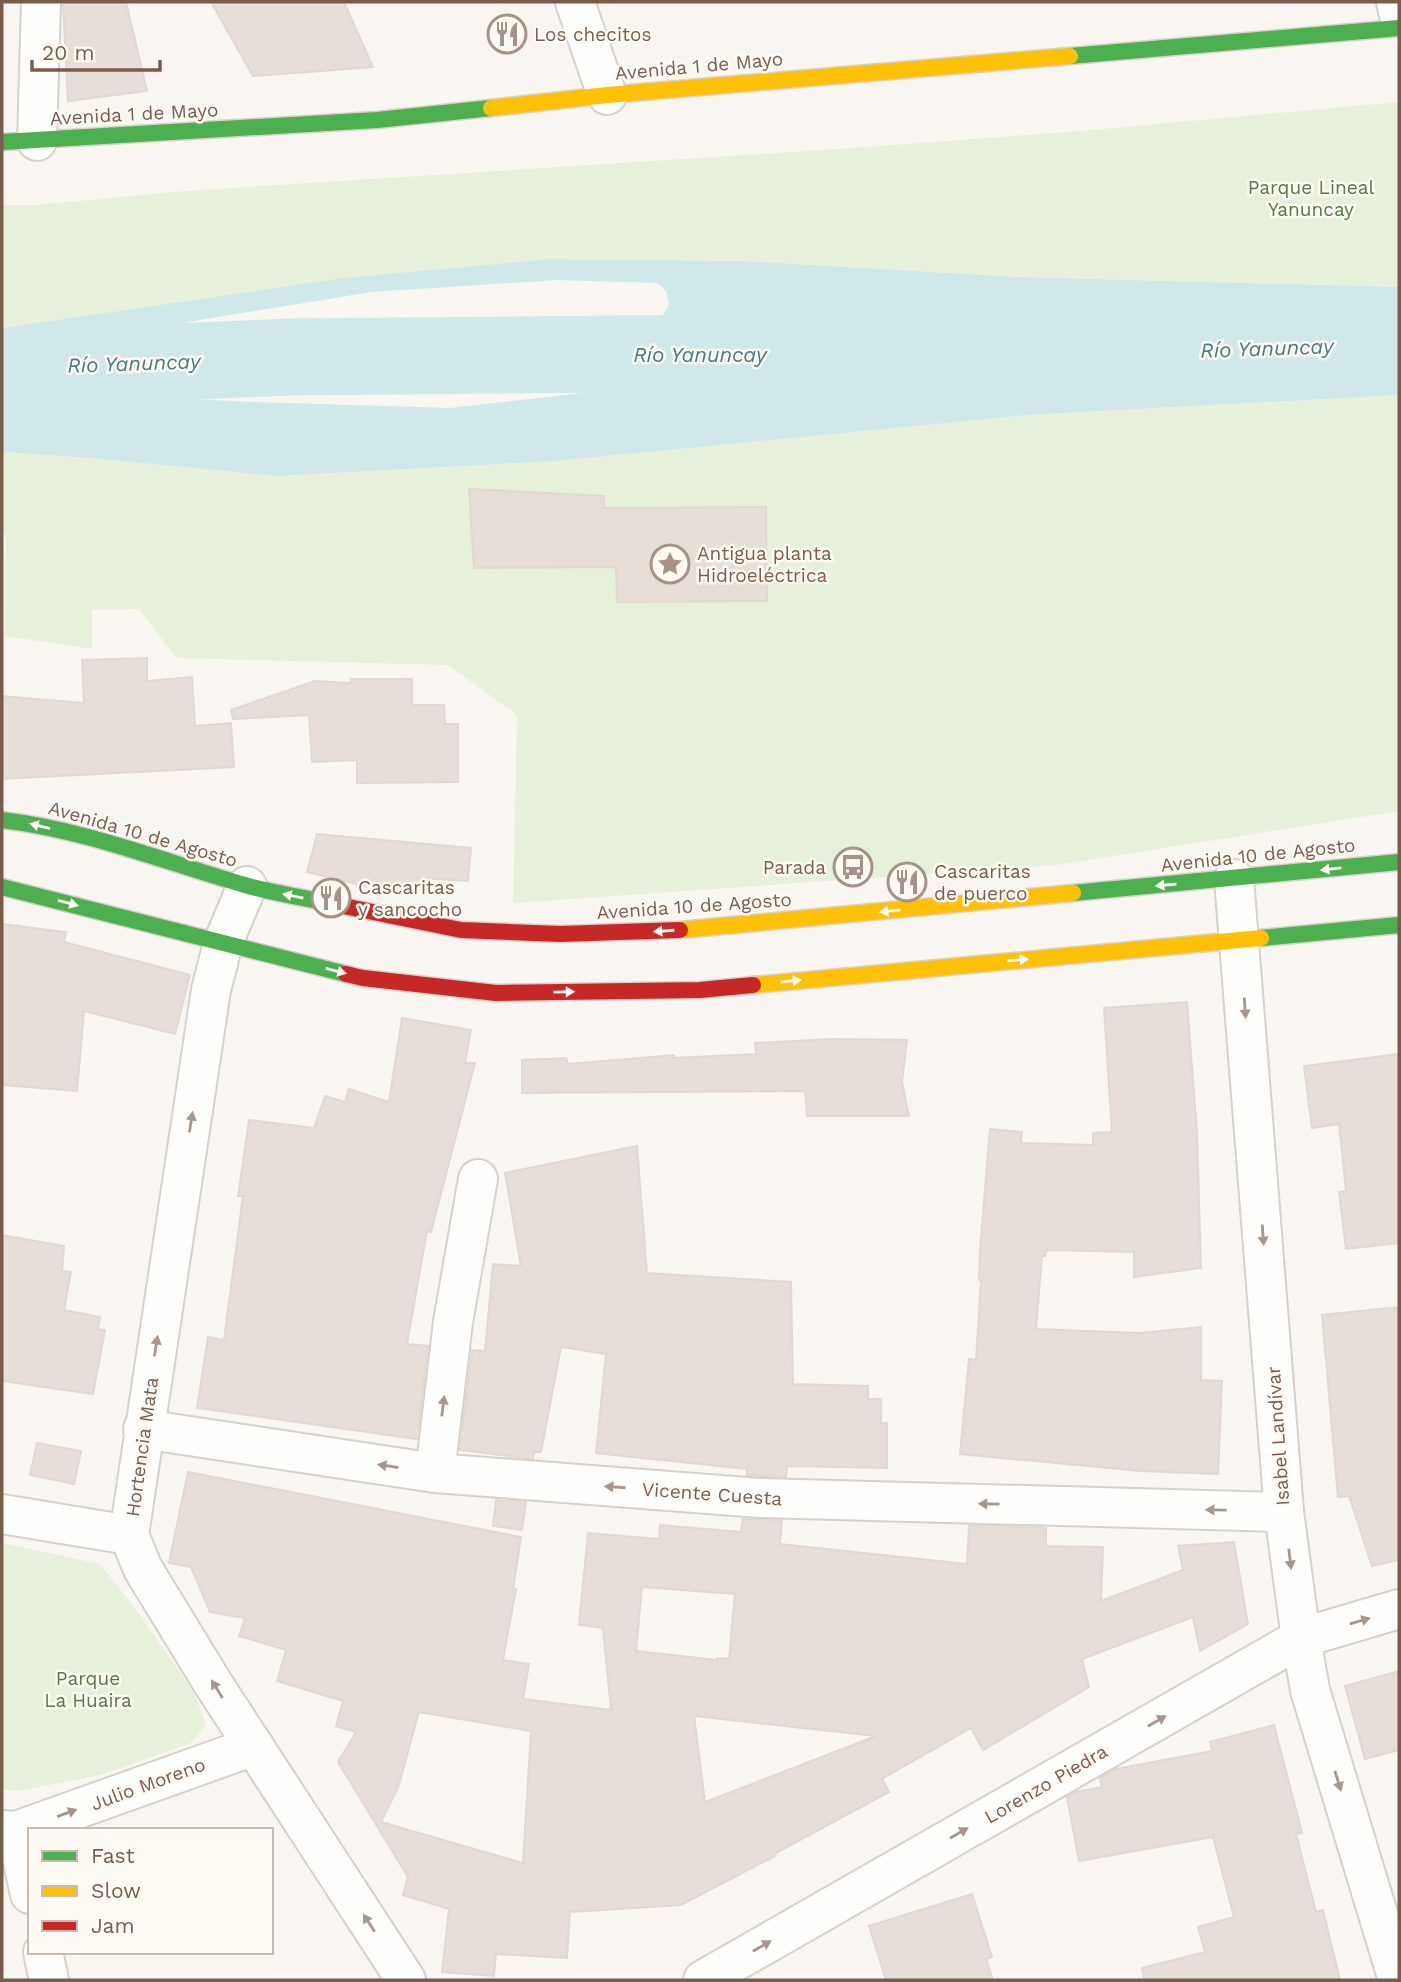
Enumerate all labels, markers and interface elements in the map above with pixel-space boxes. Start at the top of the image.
restaurant icon: Los checitos [486,13,528,55]
place label: Los checitos [534,23,651,46]
scale bar [32,28,159,72]
text: 20 m [42,40,94,65]
street label: Avenida 1 de Mayo [614,47,784,85]
street label: Avenida 1 de Mayo [49,98,219,130]
park label: Parque Lineal Yanuncay [1248,176,1374,221]
water label: Río Yanuncay [1200,333,1335,363]
water label: Río Yanuncay [633,342,768,367]
water label: Río Yanuncay [67,348,202,378]
place label: Antigua planta Hidroeléctrica [697,542,832,587]
place icon: Antigua planta Hidroeléctrica [649,543,691,585]
street label: Avenida 10 de Agosto [46,796,240,872]
one-way arrow [29,820,51,831]
street label: Avenida 10 de Agosto [1160,833,1356,877]
bus stop icon: Parada [832,846,874,888]
place label: Parada [763,856,826,879]
place label: Cascaritas de puerco [934,860,1031,905]
restaurant icon: Cascaritas de puerco [886,861,928,903]
one-way arrow [1320,864,1342,875]
place label: Cascaritas y sancocho [358,876,462,921]
restaurant icon: Cascaritas y sancocho [310,877,352,919]
one-way arrow [1154,880,1176,891]
street label: Avenida 10 de Agosto [596,888,792,924]
one-way arrow [282,890,304,901]
one-way arrow [57,898,79,909]
one-way arrow [879,906,901,917]
one-way arrow [653,926,675,937]
one-way arrow [1007,954,1029,965]
one-way arrow [325,966,347,977]
one-way arrow [781,975,803,986]
one-way arrow [554,986,576,998]
one-way arrow [1240,997,1251,1019]
one-way arrow [186,1110,197,1132]
one-way arrow [1258,1224,1269,1246]
one-way arrow [151,1335,162,1357]
street label: Isabel Landívar [1262,1365,1294,1506]
street label: Hortencia Mata [121,1375,163,1518]
one-way arrow [438,1394,449,1416]
one-way arrow [377,1460,399,1471]
street label: Vicente Cuesta [641,1478,783,1510]
one-way arrow [603,1481,625,1492]
one-way arrow [977,1499,999,1510]
one-way arrow [1205,1504,1227,1516]
one-way arrow [1285,1548,1296,1570]
one-way arrow [1350,1615,1371,1625]
park label: Parque La Huaira [44,1667,132,1712]
one-way arrow [210,1679,223,1698]
one-way arrow [1147,1715,1166,1727]
street label: Lorenzo Piedra [980,1739,1112,1829]
street label: Julio Moreno [88,1753,208,1815]
one-way arrow [1333,1771,1343,1792]
one-way arrow [56,1807,77,1818]
one-way arrow [950,1827,969,1839]
legend [28,1828,273,1954]
text: Fast [91,1843,135,1868]
text: Slow [91,1878,141,1903]
text: Jam [91,1913,134,1938]
one-way arrow [362,1913,375,1933]
one-way arrow [752,1940,771,1952]

